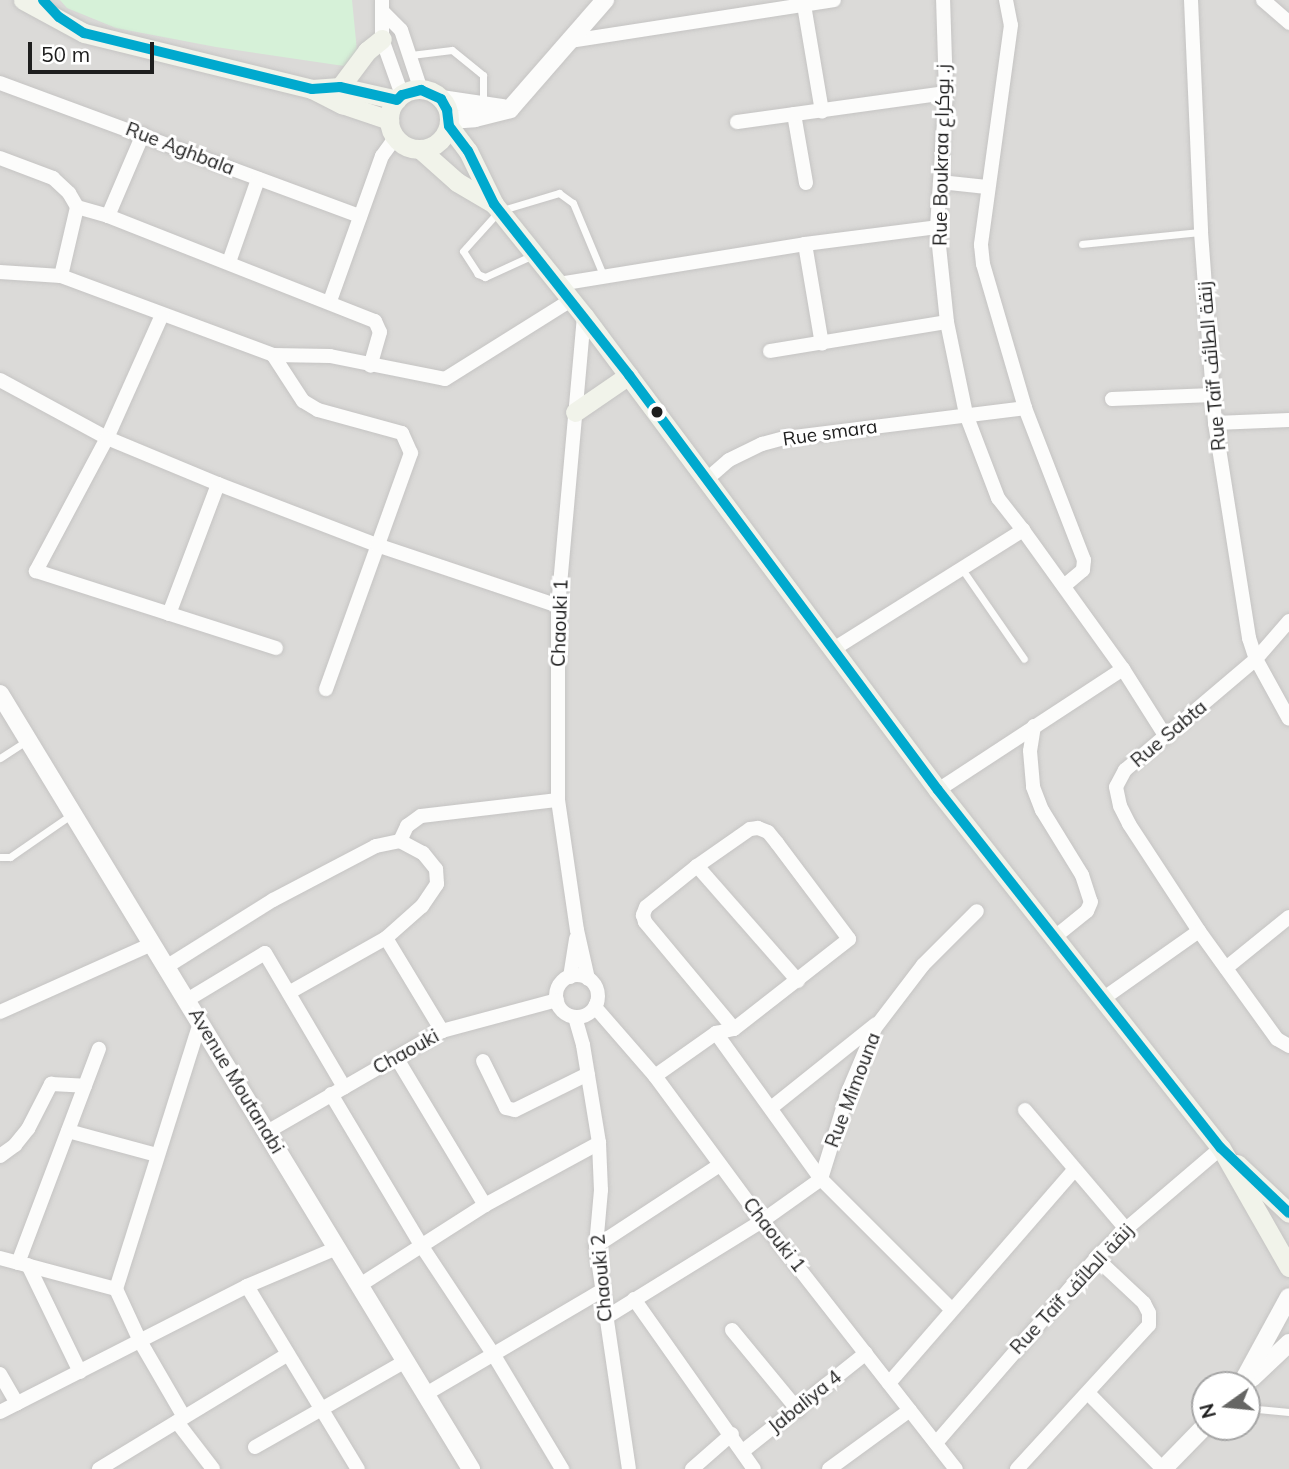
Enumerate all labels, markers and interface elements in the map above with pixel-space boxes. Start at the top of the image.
scale bar [32,28,158,72]
text: 50 m [41,41,90,67]
street label: Rue Boukraa ز. بوكراع [929,64,955,246]
street label: Rue Aghbala [122,118,238,180]
street label: Rue Taïf زنقة الطائف [1193,280,1231,452]
unlabelled marker [650,405,664,419]
street label: Rue smara [781,415,879,451]
street label: Chaouki 1 [547,579,573,667]
street label: Rue Sabta [1126,696,1212,772]
street label: Avenue Moutanabi [184,1004,288,1158]
street label: Chaouki [369,1025,443,1079]
street label: Rue Mimouna [821,1029,885,1151]
street label: Chaouki 1 [738,1193,810,1277]
street label: Rue Taïf زنقة الطائف [1006,1219,1138,1359]
street label: Chaouki 2 [587,1233,617,1323]
street label: Jabaliya 4 [764,1366,846,1438]
north arrow [1191,1371,1261,1441]
text: N [1194,1401,1221,1421]

